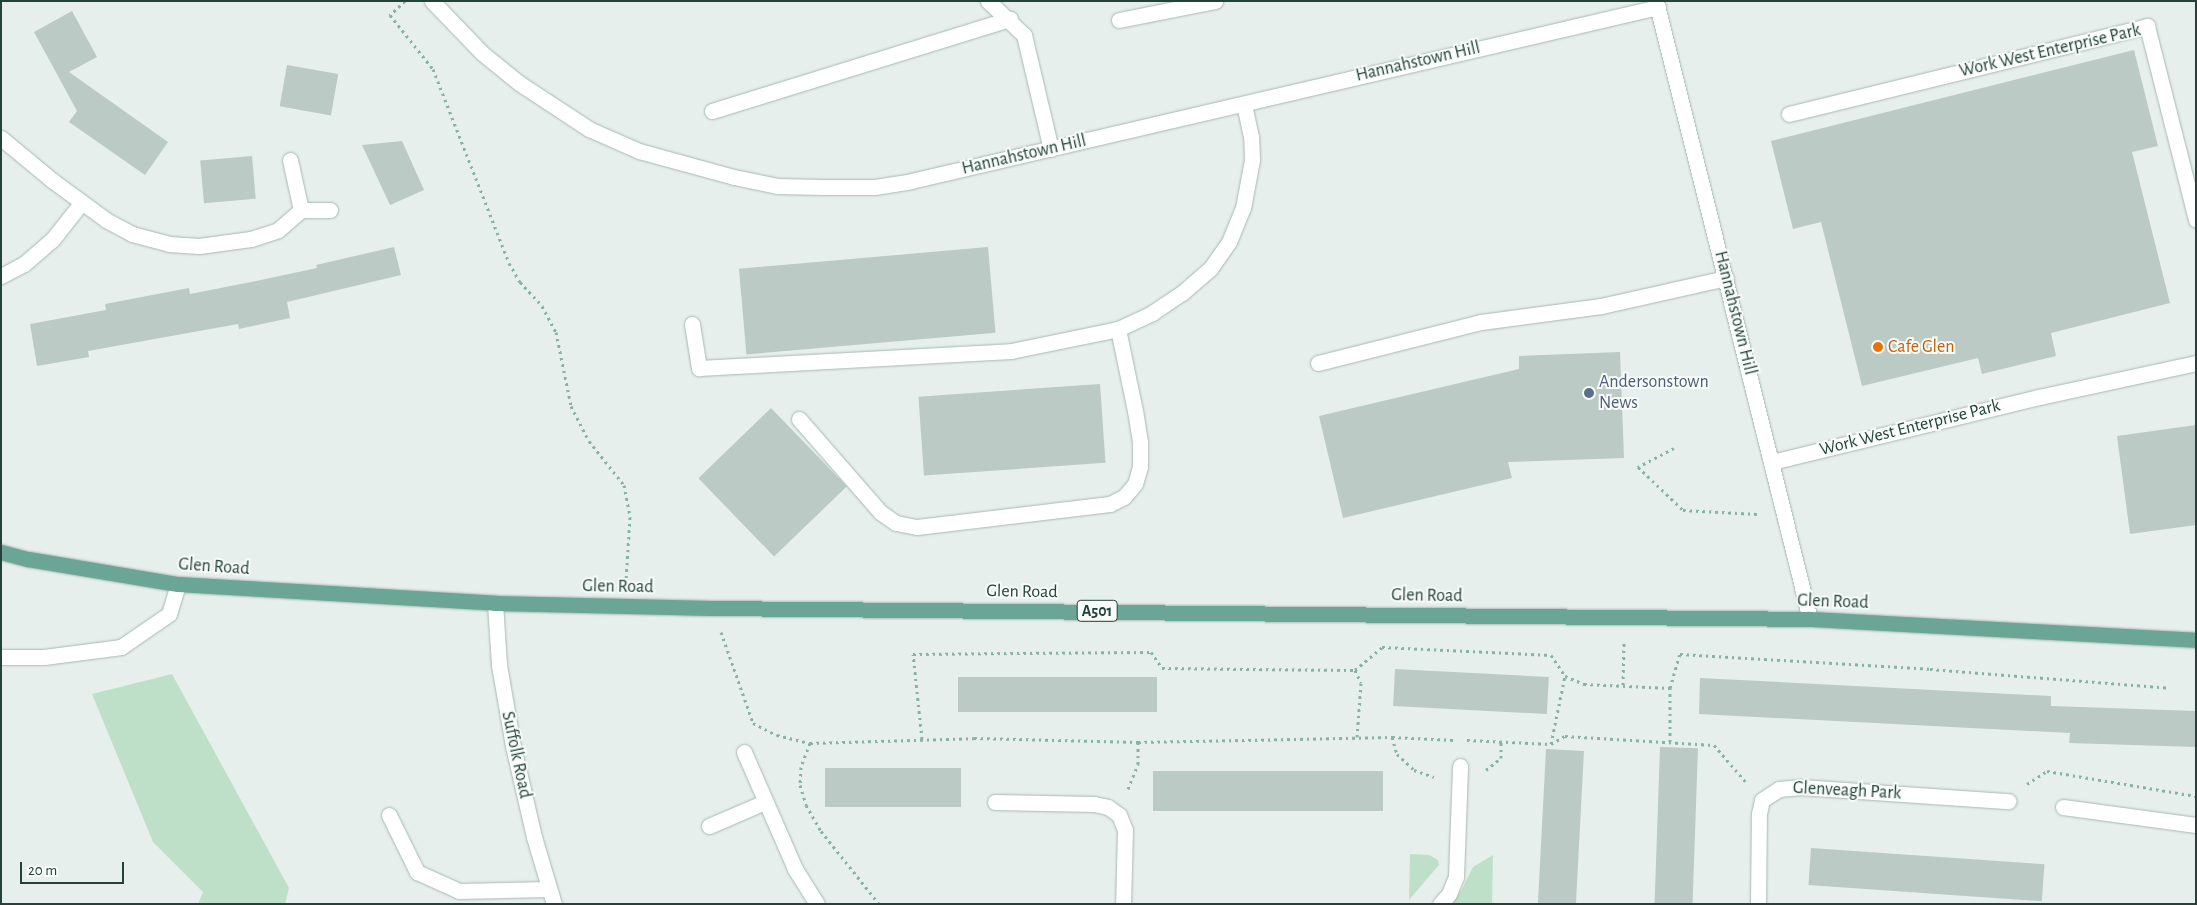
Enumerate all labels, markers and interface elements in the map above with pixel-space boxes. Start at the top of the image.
street label: Work West Enterprise Park [1957,20,2143,82]
street label: Hannahstown Hill [1354,37,1482,87]
street label: Hannahstown Hill [960,130,1088,180]
street label: Hannahstown Hill [1709,249,1761,377]
place label: Cafe Glen [1888,336,1955,358]
marker: Cafe Glen [1872,341,1884,353]
place label: Andersonstown News [1599,372,1709,414]
marker: Andersonstown News [1583,387,1595,399]
street label: Work West Enterprise Park [1817,395,2003,461]
street label: Glen Road [178,554,250,580]
street label: Glen Road [582,576,654,598]
street label: Glen Road [986,581,1058,603]
street label: Glen Road [1391,585,1463,607]
street label: Glen Road [1797,590,1869,614]
road number: A501 [1076,598,1118,624]
street label: Suffolk Road [496,710,536,800]
street label: Glenveagh Park [1792,777,1902,805]
scale bar [22,852,126,884]
text: 20 m [28,863,57,878]

